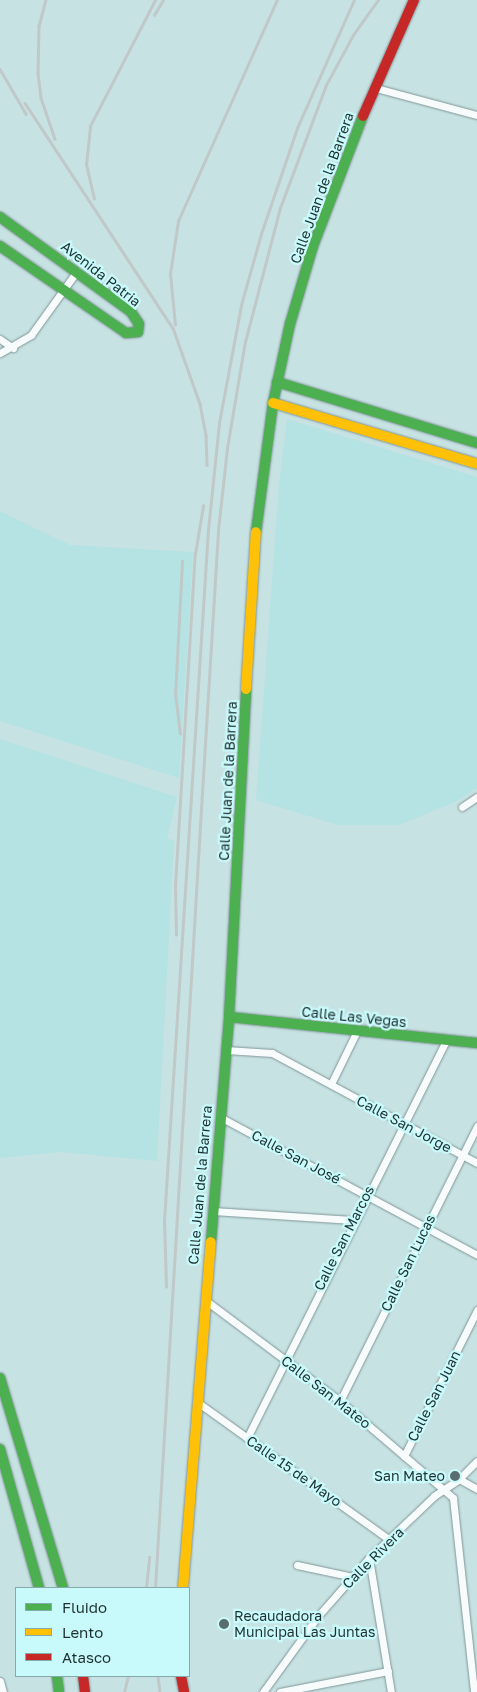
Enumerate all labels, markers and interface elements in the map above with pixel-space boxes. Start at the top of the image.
street label: Calle Juan de la Barrera [287,110,357,266]
street label: Avenida Patria [58,238,144,310]
street label: Calle Juan de la Barrera [215,701,241,861]
street label: Calle Las Vegas [301,1003,407,1031]
street label: Calle San Jorge [354,1092,454,1156]
street label: Calle Juan de la Barrera [185,1105,215,1265]
street label: Calle San José [249,1126,343,1188]
street label: Calle San Marcos [310,1183,378,1293]
street label: Calle San Lucas [377,1212,439,1314]
street label: Calle San Juan [404,1348,464,1444]
street label: Calle San Mateo [278,1352,374,1432]
street label: Calle 15 de Mayo [243,1432,345,1510]
place label: San Mateo [374,1468,445,1484]
marker: San Mateo [449,1470,461,1482]
street label: Calle Rivera [339,1524,407,1592]
legend [15,1587,190,1677]
text: Fluido [62,1598,107,1616]
place label: Recaudadora Municipal Las Juntas [234,1608,375,1640]
marker: Recaudadora Municipal Las Juntas [218,1618,230,1630]
text: Lento [62,1623,103,1641]
text: Atasco [62,1648,111,1666]

